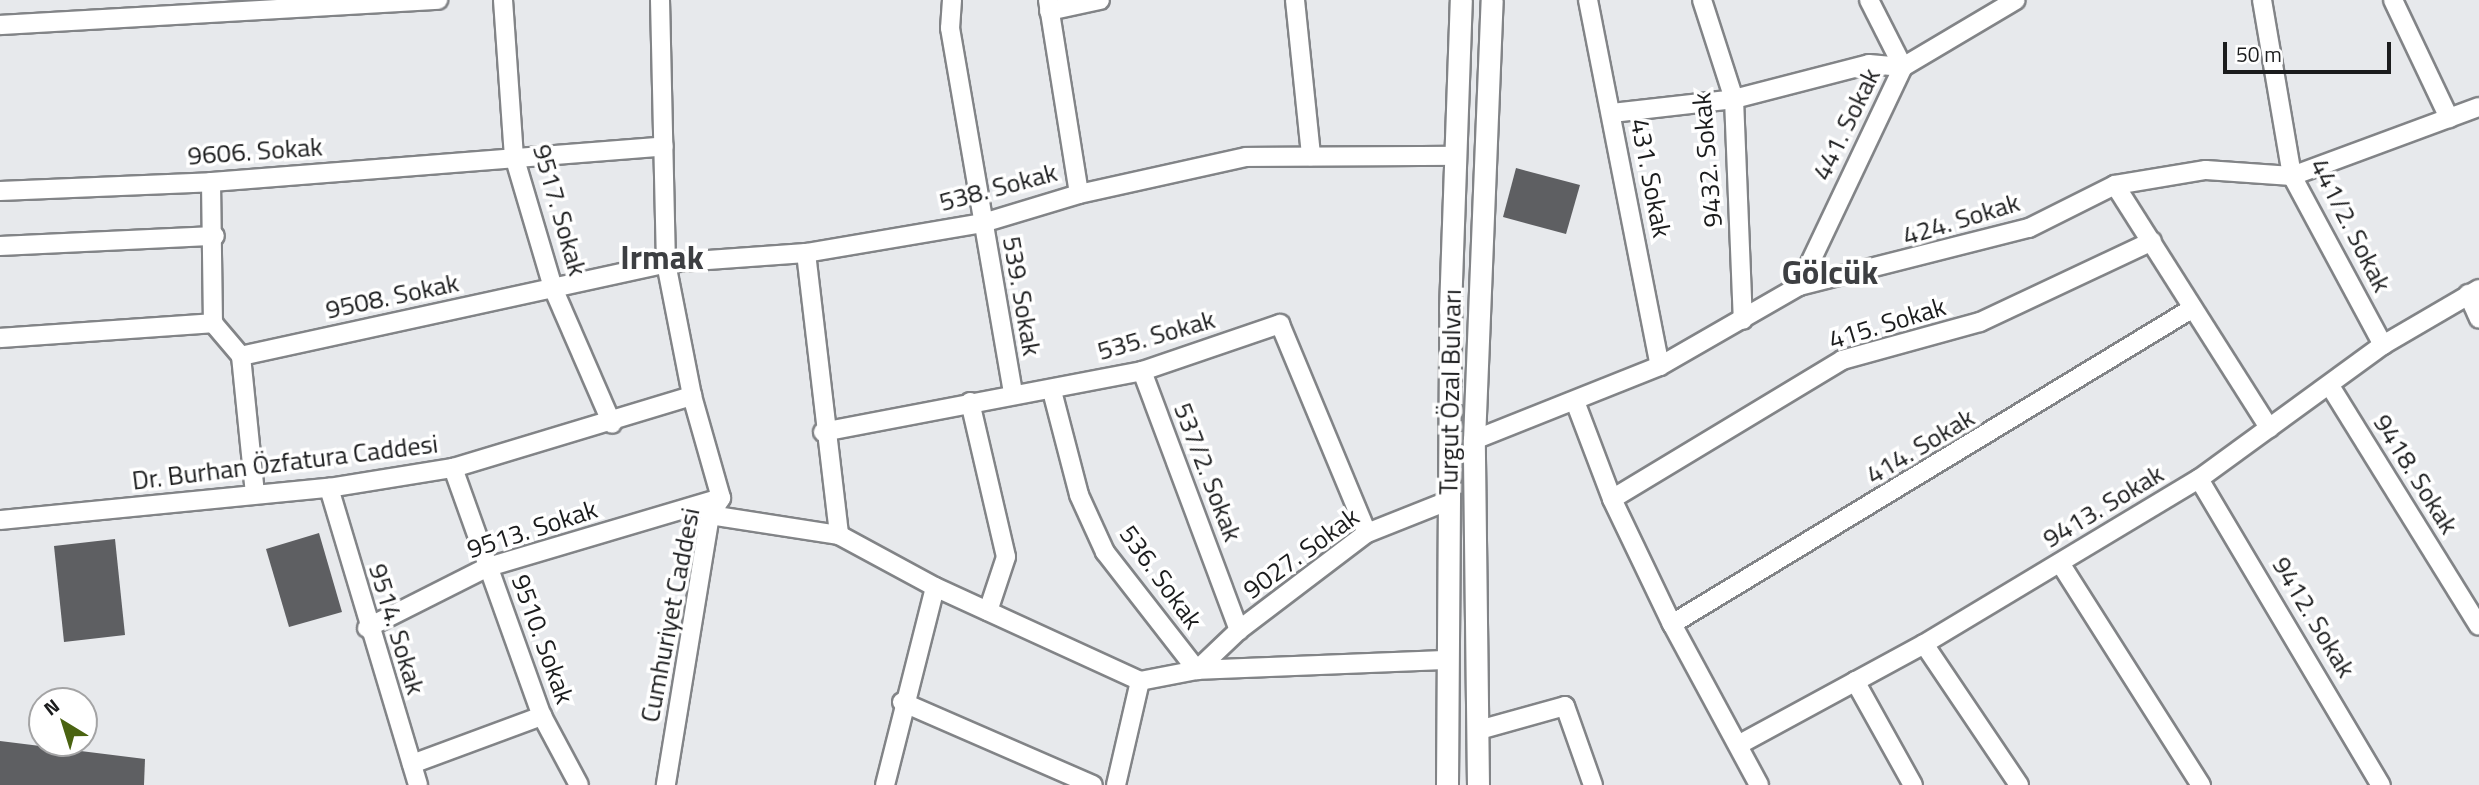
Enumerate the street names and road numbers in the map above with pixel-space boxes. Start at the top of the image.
street label: 441. Sokak [1806,63,1886,185]
street label: 9432. Sokak [1686,91,1728,229]
street label: 431. Sokak [1624,116,1678,240]
street label: 9606. Sokak [186,131,324,171]
street label: 9517. Sokak [526,141,594,279]
street label: 441/2. Sokak [2304,153,2398,297]
street label: 538. Sokak [936,156,1060,218]
street label: 424. Sokak [1899,186,2023,252]
street label: 539. Sokak [996,234,1048,358]
street label: 9508. Sokak [323,267,461,325]
street label: Turgut Özal Bulvarı [1433,289,1467,495]
street label: 415. Sokak [1825,290,1949,356]
street label: 535. Sokak [1094,303,1218,367]
street label: 537/2. Sokak [1167,398,1249,546]
street label: 414. Sokak [1860,402,1980,490]
street label: 9418. Sokak [2367,408,2465,540]
street label: Dr. Burhan Özfatura Caddesi [130,428,440,496]
street label: 9413. Sokak [2037,458,2169,554]
street label: 9513. Sokak [463,493,601,565]
street label: 9027. Sokak [1237,501,1365,605]
street label: Cumhuriyet Caddesi [634,505,706,725]
street label: 536. Sokak [1113,519,1209,635]
street label: 9412. Sokak [2266,551,2362,683]
street label: 9514. Sokak [362,560,432,698]
street label: 9510. Sokak [505,570,581,708]

